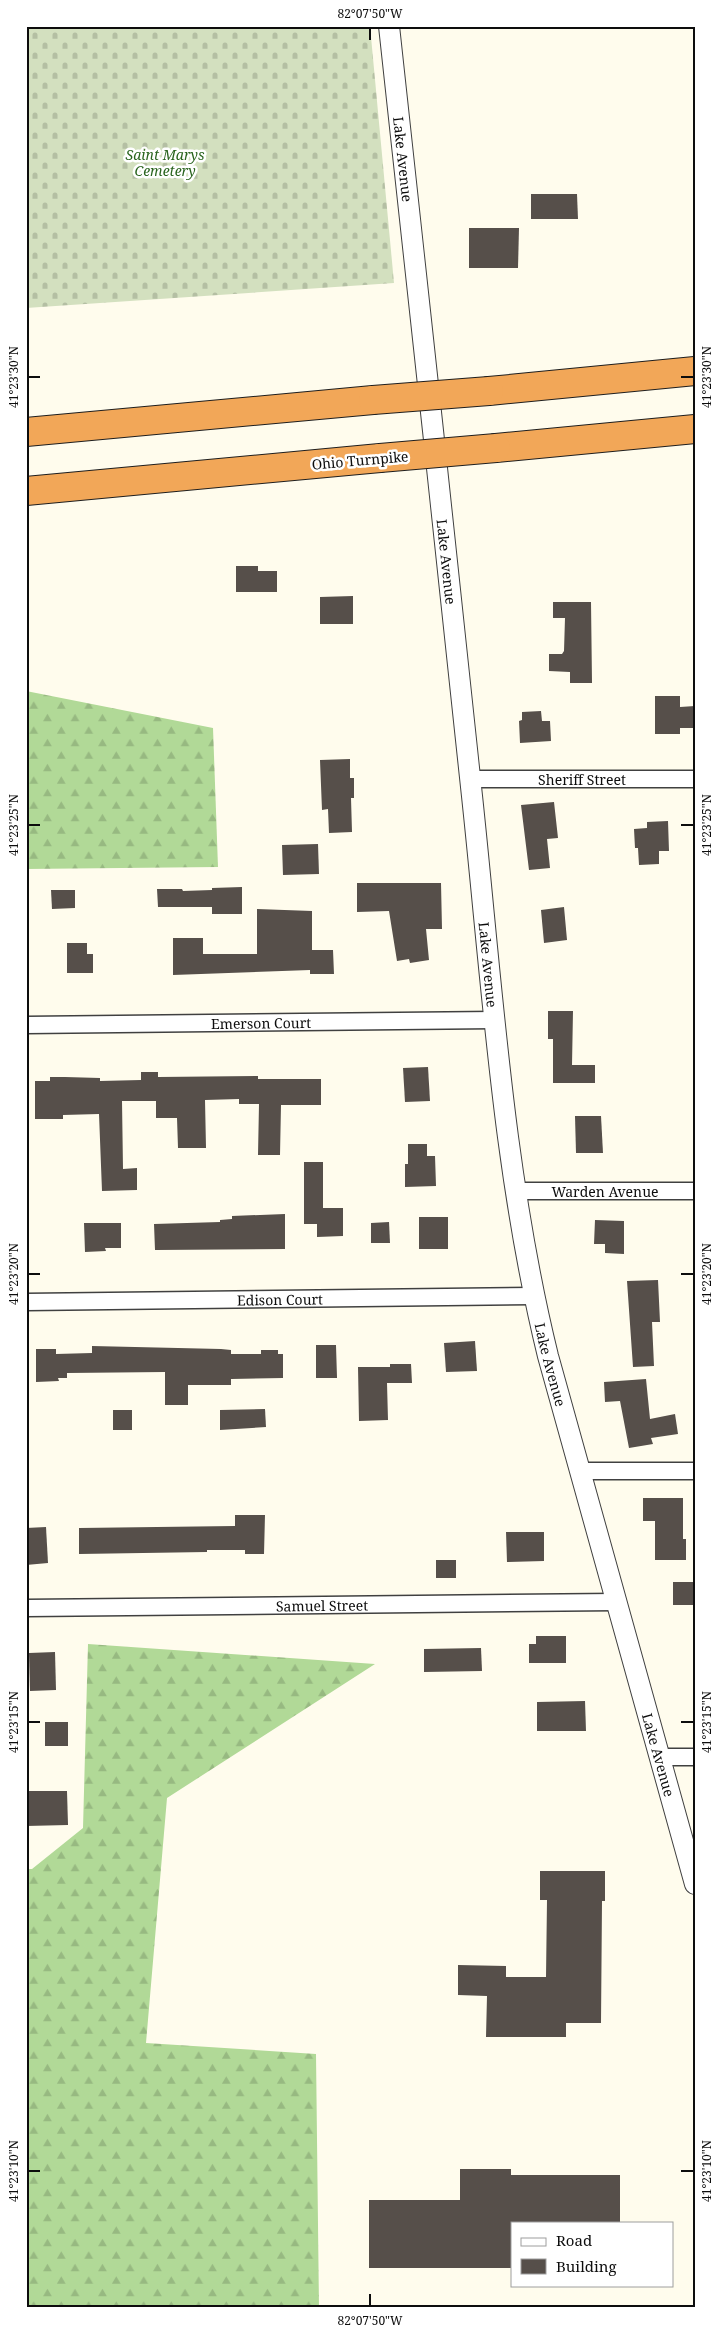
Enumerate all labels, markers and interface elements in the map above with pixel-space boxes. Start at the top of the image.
text: 82°07'50"W [337,5,403,22]
street label: Lake Avenue [389,116,418,203]
park label: Saint Marys Cemetery [126,145,205,180]
text: 41°23'30"N [5,346,22,408]
text: 41°23'30"N [698,346,715,408]
street label: Ohio Turnpike [311,446,409,474]
street label: Lake Avenue [433,518,461,605]
street label: Sheriff Street [538,770,626,789]
text: 41°23'25"N [5,794,22,856]
text: 41°23'25"N [698,794,715,856]
street label: Lake Avenue [475,921,502,1008]
street label: Emerson Court [211,1012,311,1033]
street label: Warden Avenue [551,1182,659,1201]
text: 41°23'20"N [5,1243,22,1305]
text: 41°23'20"N [698,1243,715,1305]
street label: Edison Court [237,1289,323,1309]
street label: Lake Avenue [531,1321,571,1408]
street label: Samuel Street [276,1595,368,1615]
text: 41°23'15"N [5,1691,22,1753]
text: 41°23'15"N [698,1691,715,1753]
street label: Lake Avenue [638,1711,680,1799]
text: 41°23'10"N [5,2140,22,2202]
text: 41°23'10"N [698,2140,715,2202]
legend [511,2222,674,2286]
text: Road [556,2230,592,2250]
text: Building [556,2256,617,2276]
text: 82°07'50"W [337,2312,403,2329]

